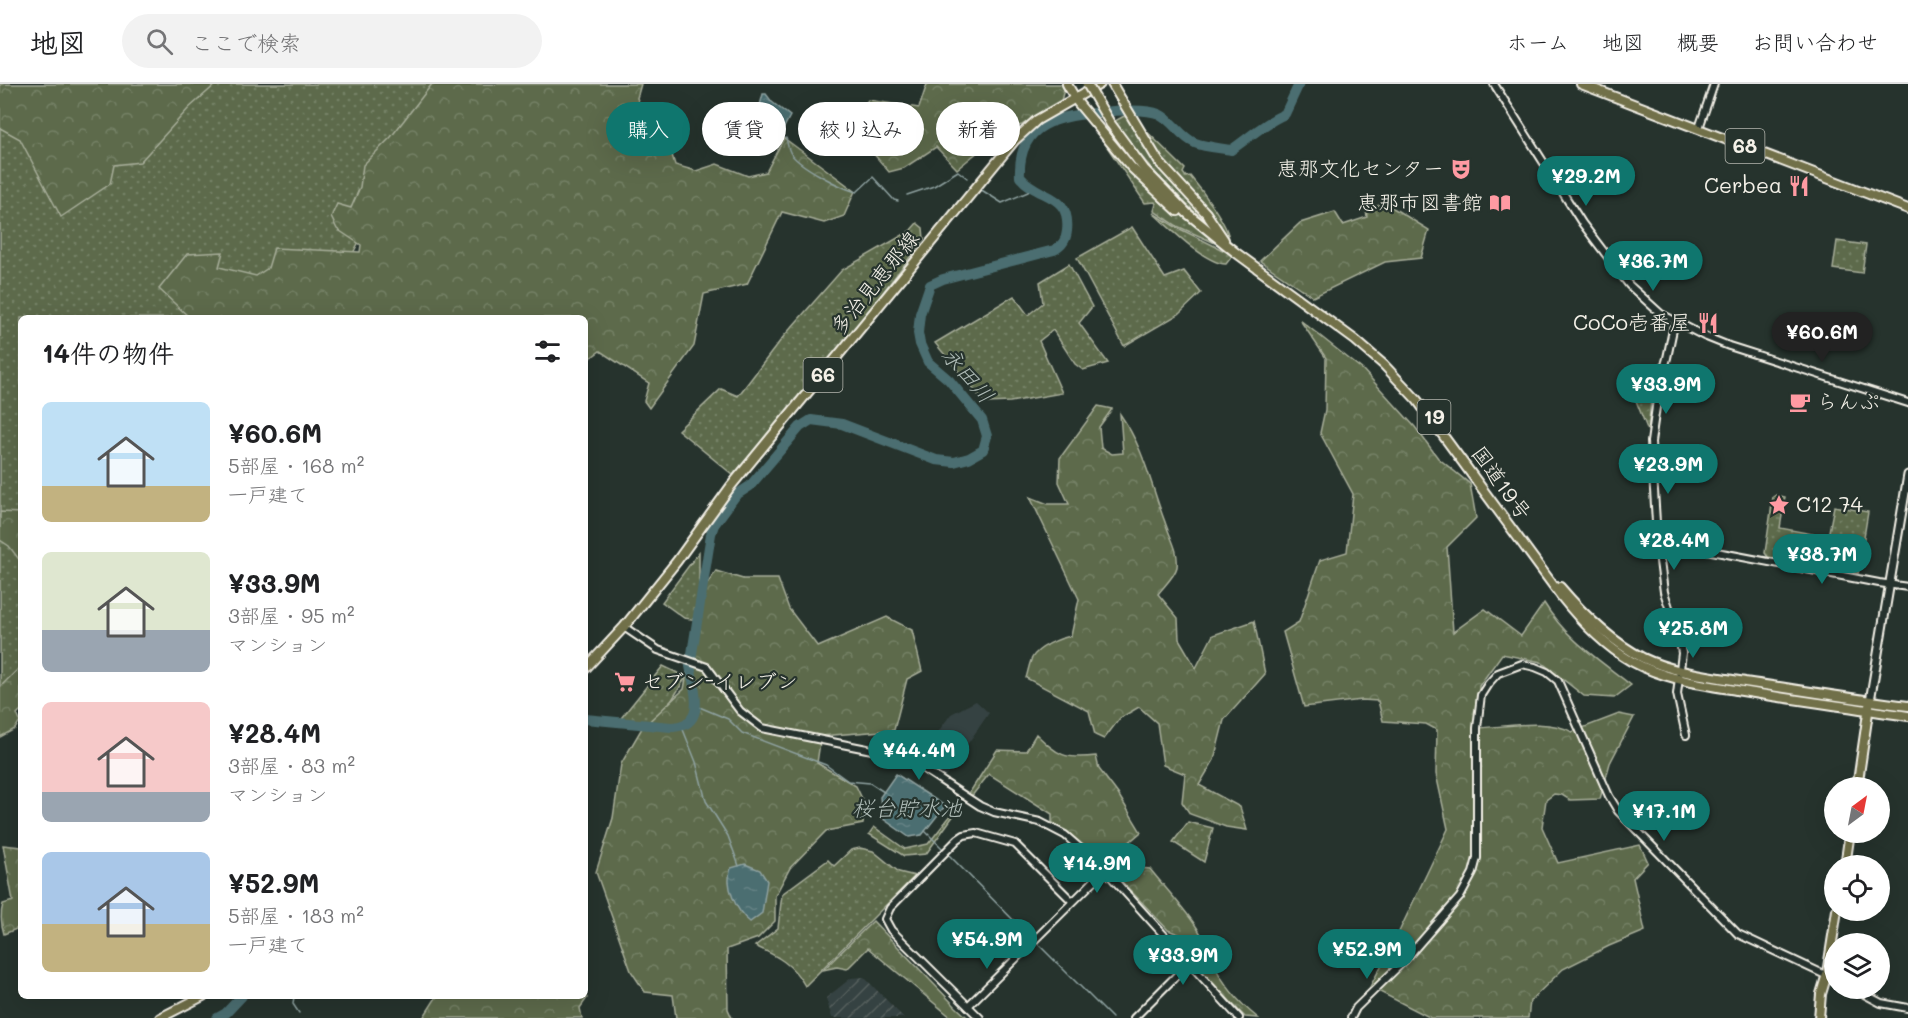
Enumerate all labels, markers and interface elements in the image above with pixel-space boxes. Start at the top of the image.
search box [122,14,542,68]
text: 地図 [30,24,86,60]
icon: search [143,25,176,58]
text: ここで検索 [191,28,301,57]
text: ホーム [1507,28,1569,55]
text: 地図 [1602,28,1644,55]
text: 概要 [1677,28,1719,55]
text: お問い合わせ [1752,28,1878,55]
chip: 購入 [606,102,690,156]
chip: 賃貸 [702,102,786,156]
chip: 絞り込み [798,102,924,156]
chip: 新着 [936,102,1020,156]
road number: 68 [1726,129,1764,163]
place label: 恵那文化センター [1277,154,1444,181]
pin: ¥29.2M [1537,156,1635,207]
theatre icon: 恵那文化センター [1449,157,1473,181]
text: ¥29.2M [1551,162,1621,188]
place label: Cerbea [1704,171,1782,198]
restaurant icon: Cerbea [1787,174,1811,198]
place label: 恵那市図書館 [1357,188,1483,215]
library icon: 恵那市図書館 [1488,191,1512,215]
street label: 多治見恵那線 [824,225,924,340]
pin: ¥36.7M [1604,241,1702,292]
text: ¥36.7M [1618,247,1688,273]
place label: CoCo壱番屋 [1573,308,1691,335]
restaurant icon: CoCo壱番屋 [1696,311,1720,335]
pin: ¥60.6M [1773,312,1871,363]
text: ¥60.6M [1786,318,1858,344]
icon: filters [531,335,564,368]
text: 14件の物件 [42,336,174,370]
water label: 永田川 [936,340,1001,409]
road number: 66 [804,358,842,392]
pin: ¥33.9M [1617,364,1715,415]
text: ¥33.9M [1630,370,1702,396]
place label: らんぷ [1817,387,1880,414]
cafe icon: らんぷ [1788,390,1812,414]
road number: 19 [1418,400,1450,434]
text: ¥60.6M [228,416,322,450]
icon: home [90,426,162,498]
street label: 国道19号 [1466,440,1538,524]
pin: ¥23.9M [1619,444,1717,495]
text: ¥23.9M [1633,450,1703,476]
text: 5部屋 · 168 m² [228,452,364,478]
text: 一戸建て [228,481,308,507]
place label: C12 74 [1796,490,1863,517]
place icon: C12 74 [1767,493,1791,517]
pin: ¥28.4M [1625,520,1723,571]
text: ¥28.4M [1638,526,1710,552]
pin: ¥38.7M [1773,534,1871,585]
text: ¥38.7M [1787,540,1857,566]
text: ¥33.9M [228,566,321,600]
icon: home [90,576,162,648]
text: 3部屋 · 95 m² [228,602,355,628]
pin: ¥25.8M [1644,608,1742,659]
text: ¥25.8M [1658,614,1728,640]
text: マンション [228,631,327,657]
place label: セブン-イレブン [642,667,798,694]
supermarket icon: セブン-イレブン [613,670,637,694]
text: ¥28.4M [228,716,321,750]
icon: home [90,726,162,798]
pin: ¥44.4M [870,730,968,781]
text: ¥44.4M [882,736,956,762]
text: 3部屋 · 83 m² [228,752,355,778]
north arrow [1824,777,1890,843]
map controls [1824,777,1890,999]
text: マンション [228,781,327,807]
pin: ¥17.1M [1615,791,1713,842]
water label: 桜台貯水池 [852,793,963,822]
text: ¥17.1M [1632,797,1696,823]
pin: ¥14.9M [1048,843,1146,894]
text: ¥14.9M [1063,849,1132,875]
button: locate [1824,855,1890,921]
text: ¥52.9M [228,866,319,900]
icon: home [90,876,162,948]
text: 5部屋 · 183 m² [228,902,364,928]
pin: ¥54.9M [938,919,1036,970]
text: ¥54.9M [951,925,1023,951]
pin: ¥52.9M [1318,929,1416,980]
text: 一戸建て [228,931,308,957]
button: layers [1824,933,1890,999]
pin: ¥33.9M [1134,935,1232,986]
text: ¥52.9M [1332,935,1402,961]
text: ¥33.9M [1147,941,1219,967]

